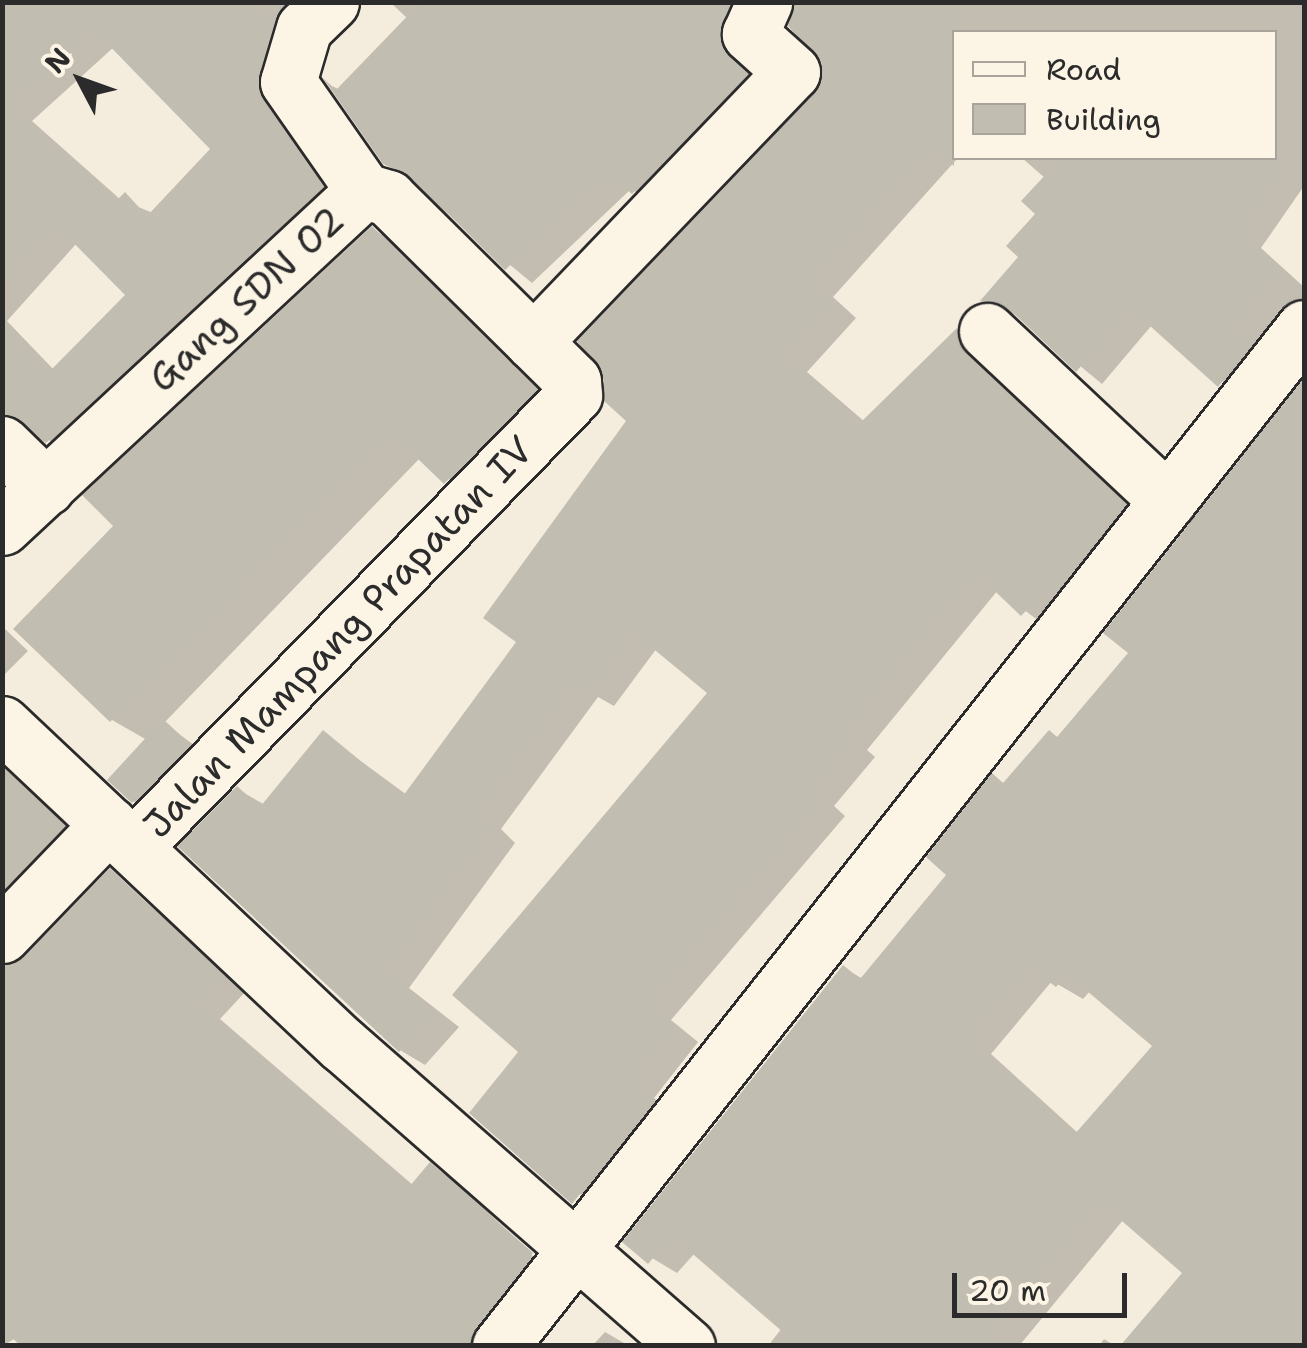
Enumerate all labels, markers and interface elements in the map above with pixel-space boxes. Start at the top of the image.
north arrow [30,30,130,130]
legend [952,30,1277,160]
text: N [36,39,79,81]
text: Road [1046,49,1121,90]
text: Building [1046,99,1161,140]
street label: Gang SDN 02 [139,197,353,401]
street label: Jalan Mampang Prapatan IV [134,427,542,847]
scale bar [957,1253,1132,1315]
text: 20 m [969,1270,1046,1311]

